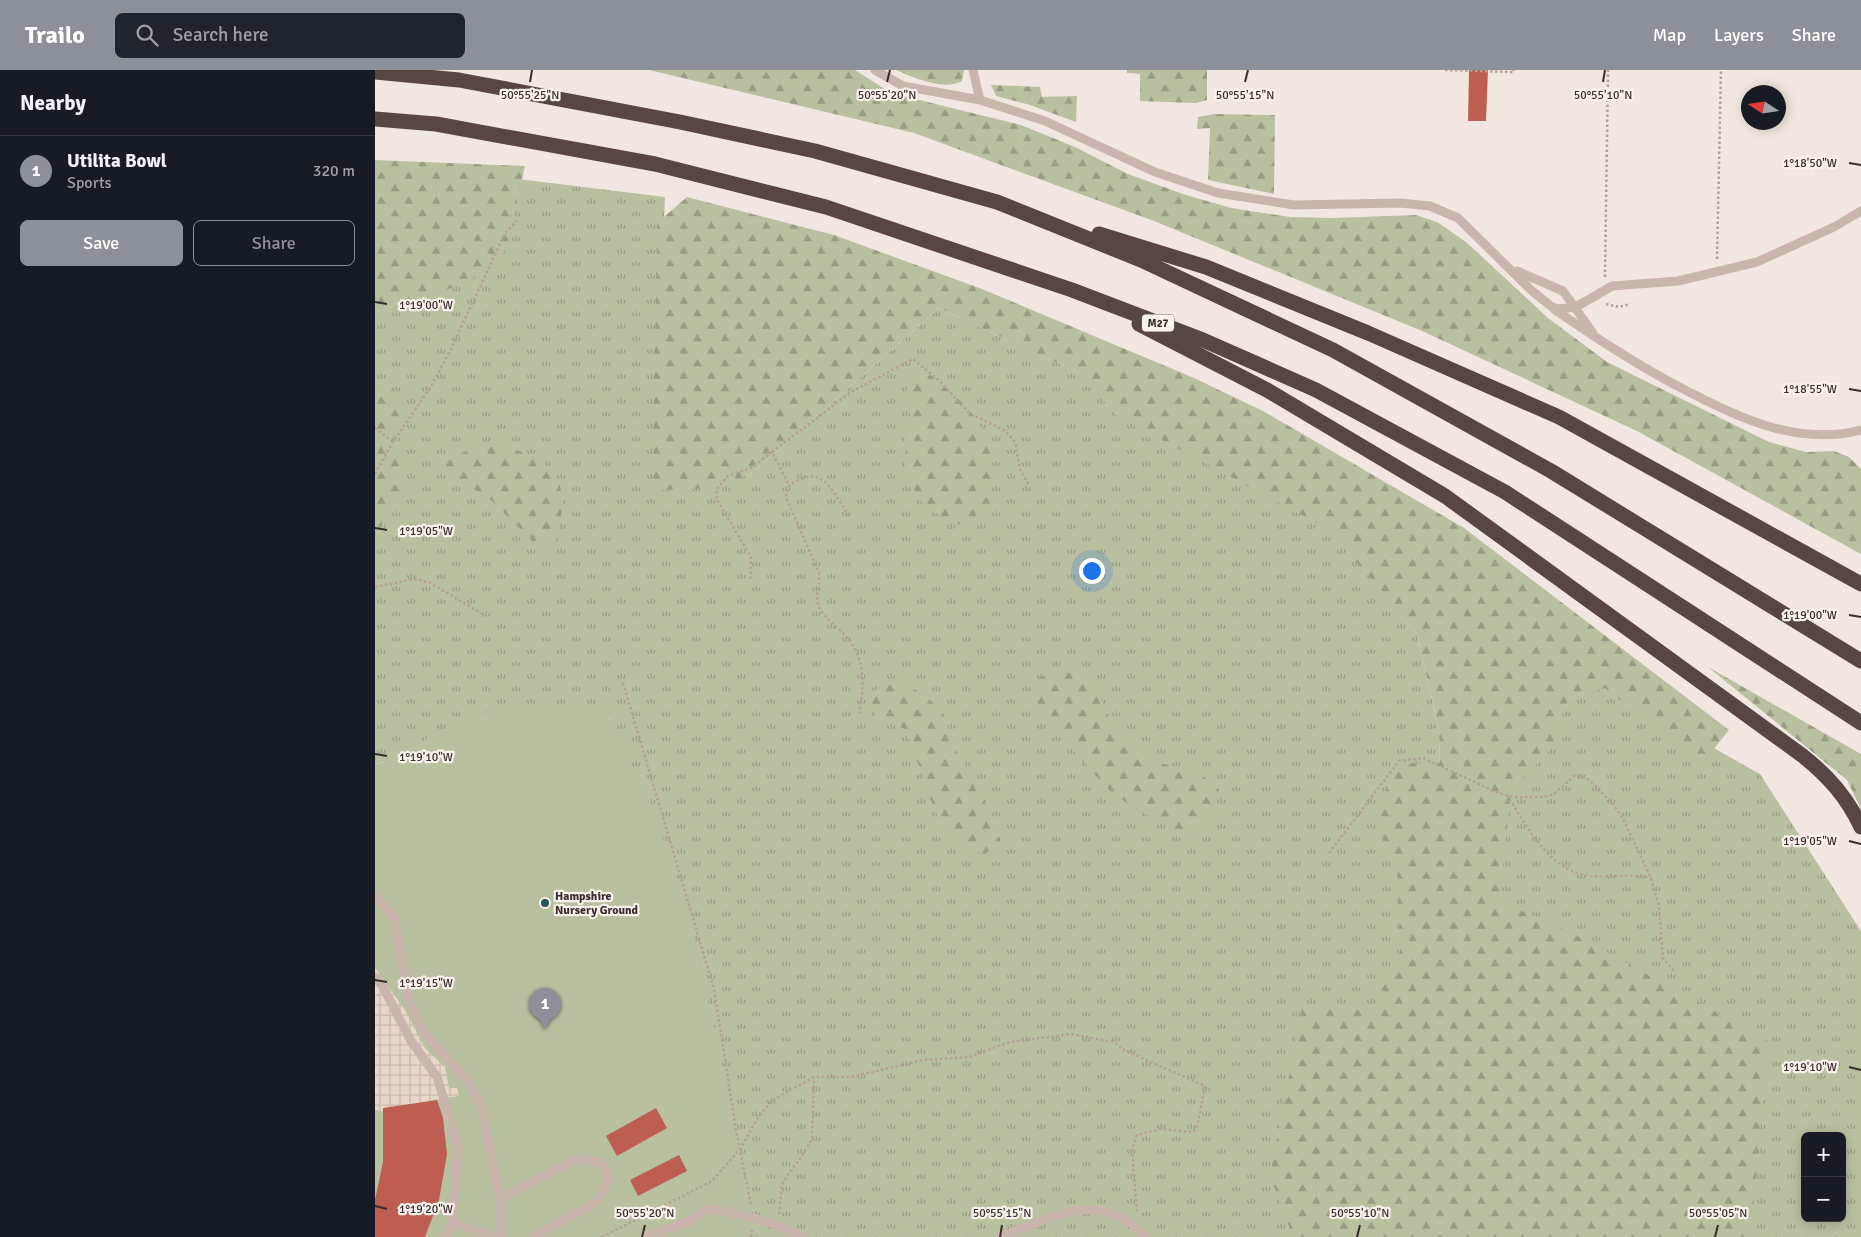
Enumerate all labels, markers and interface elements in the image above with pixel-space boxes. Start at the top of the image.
search box [115,13,465,58]
text: Trailo [25,20,85,50]
icon: search [133,21,161,49]
text: Search here [173,23,269,47]
text: Map [1653,24,1686,46]
text: Layers [1714,24,1764,46]
text: Share [1792,24,1836,46]
north arrow [1741,85,1786,130]
text: 50°55'25"N [501,88,559,103]
text: 50°55'20"N [858,88,916,103]
text: 50°55'15"N [1216,88,1274,103]
text: 50°55'10"N [1574,88,1632,103]
text: Nearby [20,90,86,116]
text: Utilita Bowl [67,149,167,173]
text: 1°18'50"W [1783,156,1837,171]
text: 1 [32,161,40,181]
text: 320 m [313,161,355,181]
text: Sports [67,173,112,193]
button: Save [20,220,183,266]
button: Share [193,220,355,266]
text: 1°19'00"W [399,298,453,313]
road number: M27 [1142,314,1174,332]
text: 1°18'55"W [1783,382,1837,397]
text: 1°19'05"W [399,524,453,539]
your location [1079,558,1105,584]
text: 1°19'00"W [1783,608,1837,623]
text: 1°19'10"W [399,750,453,765]
text: 1°19'05"W [1783,834,1837,849]
place label: Hampshire Nursery Ground [555,889,639,918]
marker: Hampshire Nursery Ground [539,897,551,909]
text: 1°19'15"W [399,976,453,991]
pin: 1 [529,988,561,1029]
text: 1°19'10"W [1783,1060,1837,1075]
map controls [1801,1132,1846,1222]
button: + [1801,1132,1846,1177]
button: − [1801,1177,1846,1222]
text: 1°19'20"W [399,1202,453,1217]
text: 50°55'20"N [616,1206,674,1221]
text: 50°55'15"N [973,1206,1031,1221]
text: 50°55'10"N [1331,1206,1389,1221]
text: 50°55'05"N [1689,1206,1747,1221]

